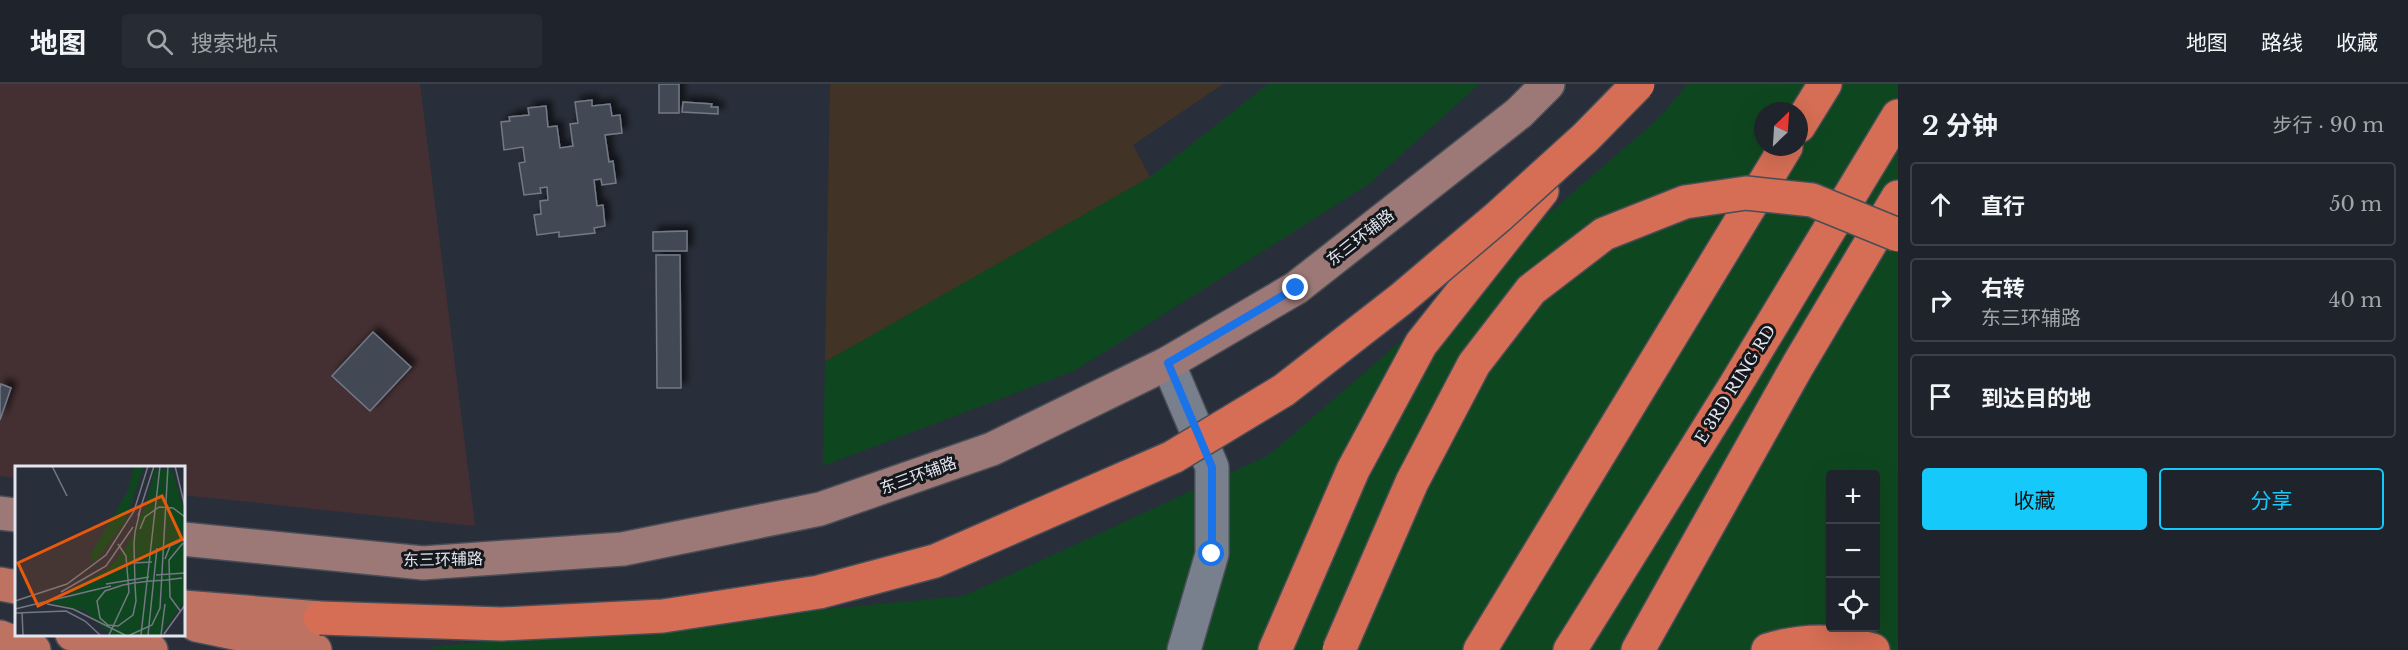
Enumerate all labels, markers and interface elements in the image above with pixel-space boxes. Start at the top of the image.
search box [122,14,542,68]
icon: search [143,25,176,58]
text: 地图 [30,26,86,61]
text: 搜索地点 [191,30,279,57]
text: 地图 [2186,30,2228,56]
text: 路线 [2261,30,2303,56]
text: 收藏 [2336,30,2378,56]
north arrow [1754,102,1808,156]
text: 2 分钟 [1922,110,1998,142]
text: 步行 · 90 m [2272,113,2384,137]
icon: ahead [1924,188,1957,221]
text: 50 m [2329,192,2382,216]
text: 直行 [1981,193,2025,220]
street label: 东三环辅路 [1322,204,1398,270]
route end [1282,274,1308,300]
text: 右转 [1981,275,2025,302]
icon: right [1924,284,1957,317]
text: 40 m [2329,288,2382,312]
text: 东三环辅路 [1981,306,2081,330]
street label: E 3RD RING RD [1691,321,1779,447]
icon: arrive [1924,380,1957,413]
text: 到达目的地 [1981,385,2091,412]
street label: 东三环辅路 [877,452,959,498]
inset map [15,466,184,635]
button: 收藏 [1922,468,2147,530]
button: 分享 [2159,468,2384,530]
map controls [1826,470,1880,632]
button: + [1826,470,1880,524]
button: − [1826,524,1880,578]
route start [1198,540,1224,566]
street label: 东三环辅路 [403,548,483,570]
button: locate [1826,578,1880,632]

